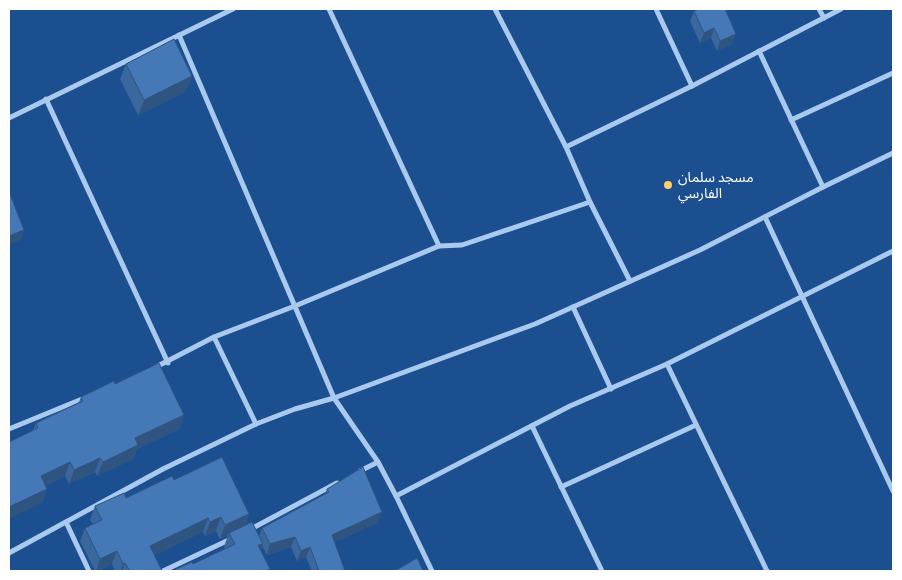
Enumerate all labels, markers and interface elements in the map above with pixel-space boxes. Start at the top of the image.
place label: مسجد سلمان الفارسي [678,168,754,204]
marker: مسجد سلمان الفارسي [662,179,674,191]

